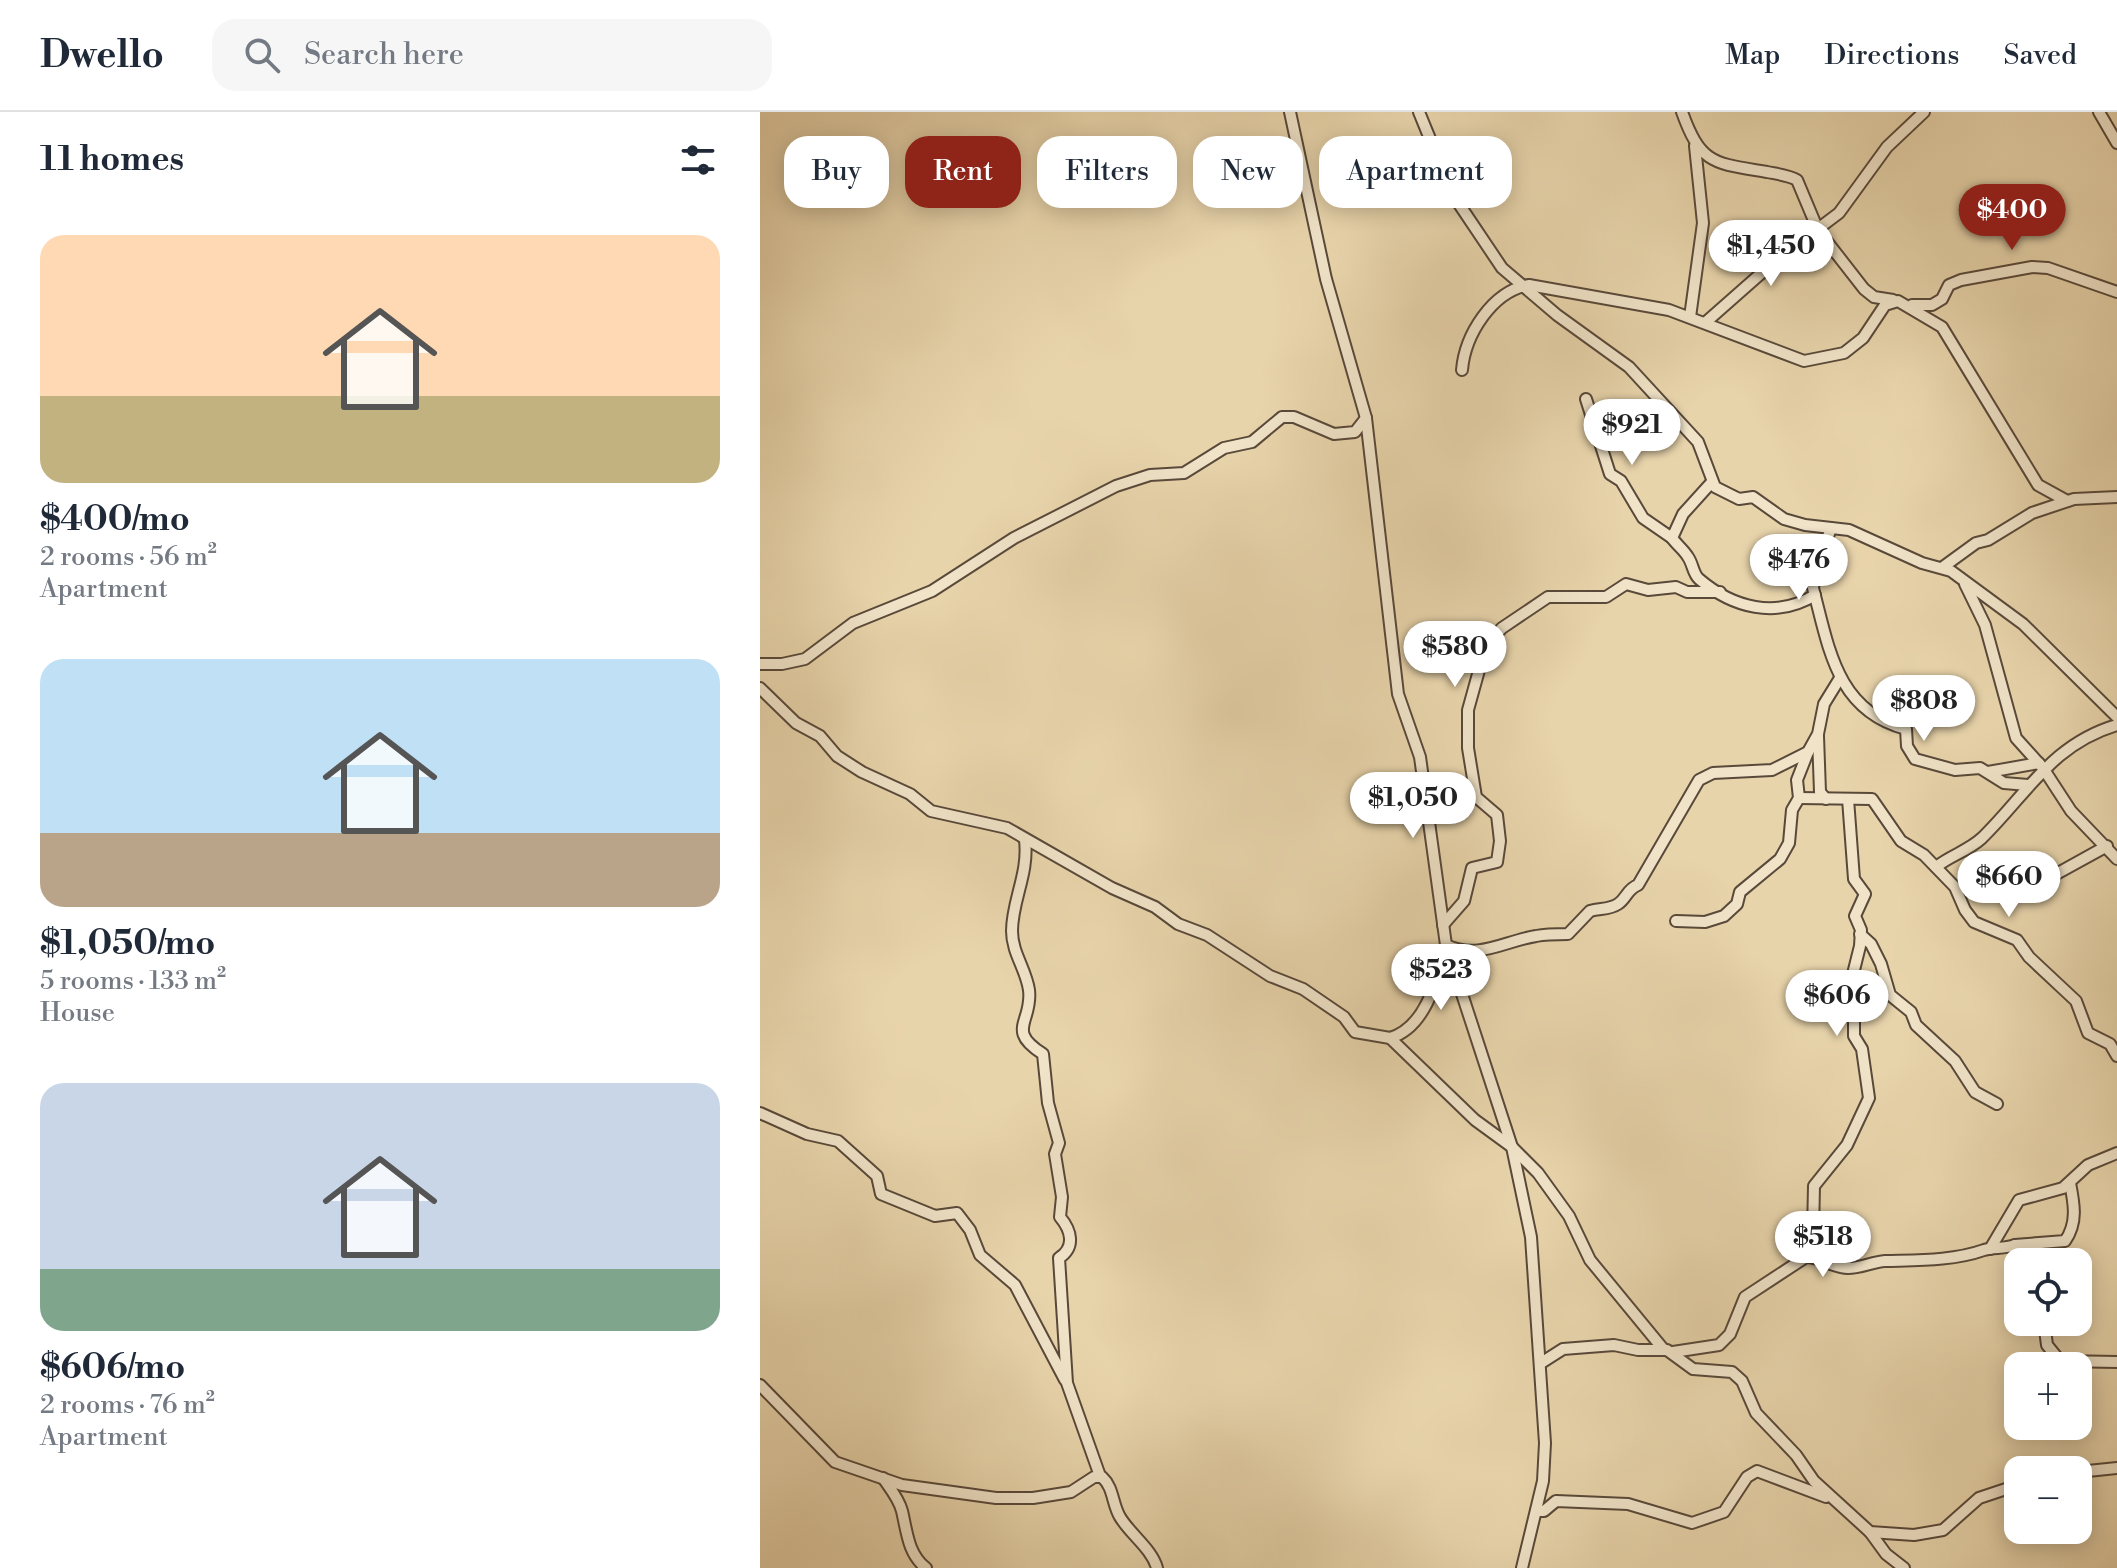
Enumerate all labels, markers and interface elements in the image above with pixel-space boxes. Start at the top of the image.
search box [212,19,772,91]
text: Dwello [40,32,164,79]
icon: search [240,33,284,77]
text: Search here [304,36,464,74]
text: Map [1725,38,1780,73]
text: Directions [1824,38,1959,73]
text: Saved [2003,38,2077,73]
chip: Buy [784,136,889,208]
chip: Rent [905,136,1021,208]
chip: Filters [1037,136,1177,208]
chip: New [1193,136,1303,208]
chip: Apartment [1319,136,1512,208]
icon: filters [676,138,720,182]
text: 11 homes [40,139,184,181]
pin: $400 [1965,184,2059,252]
text: $400 [1977,194,2047,226]
pin: $1,450 [1706,220,1836,288]
text: $1,450 [1727,230,1815,262]
icon: home [308,287,452,431]
pin: $921 [1585,399,1679,467]
text: $921 [1602,409,1662,441]
text: $400/mo [40,499,190,541]
pin: $476 [1752,534,1846,602]
text: 2 rooms · 56 m² [40,541,217,573]
text: $476 [1768,544,1830,576]
text: Apartment [40,573,168,605]
pin: $580 [1408,621,1502,689]
text: $580 [1421,631,1489,663]
pin: $808 [1877,675,1971,743]
text: $808 [1890,685,1958,717]
icon: home [308,711,452,855]
pin: $1,050 [1348,772,1478,840]
text: $1,050 [1368,782,1458,814]
pin: $660 [1962,851,2056,919]
text: $660 [1975,861,2043,893]
text: $1,050/mo [40,923,215,965]
pin: $523 [1394,944,1488,1012]
text: $523 [1409,954,1473,986]
text: 5 rooms · 133 m² [40,965,226,997]
pin: $606 [1790,970,1884,1038]
text: $606 [1803,980,1871,1012]
text: House [40,997,115,1029]
icon: home [308,1135,452,1279]
pin: $518 [1776,1211,1870,1279]
text: $518 [1793,1221,1853,1253]
map controls [2004,1248,2092,1544]
button: locate [2004,1248,2092,1336]
text: $606/mo [40,1347,185,1389]
button: + [2004,1352,2092,1440]
text: 2 rooms · 76 m² [40,1389,215,1421]
text: Apartment [40,1421,168,1453]
button: − [2004,1456,2092,1544]

